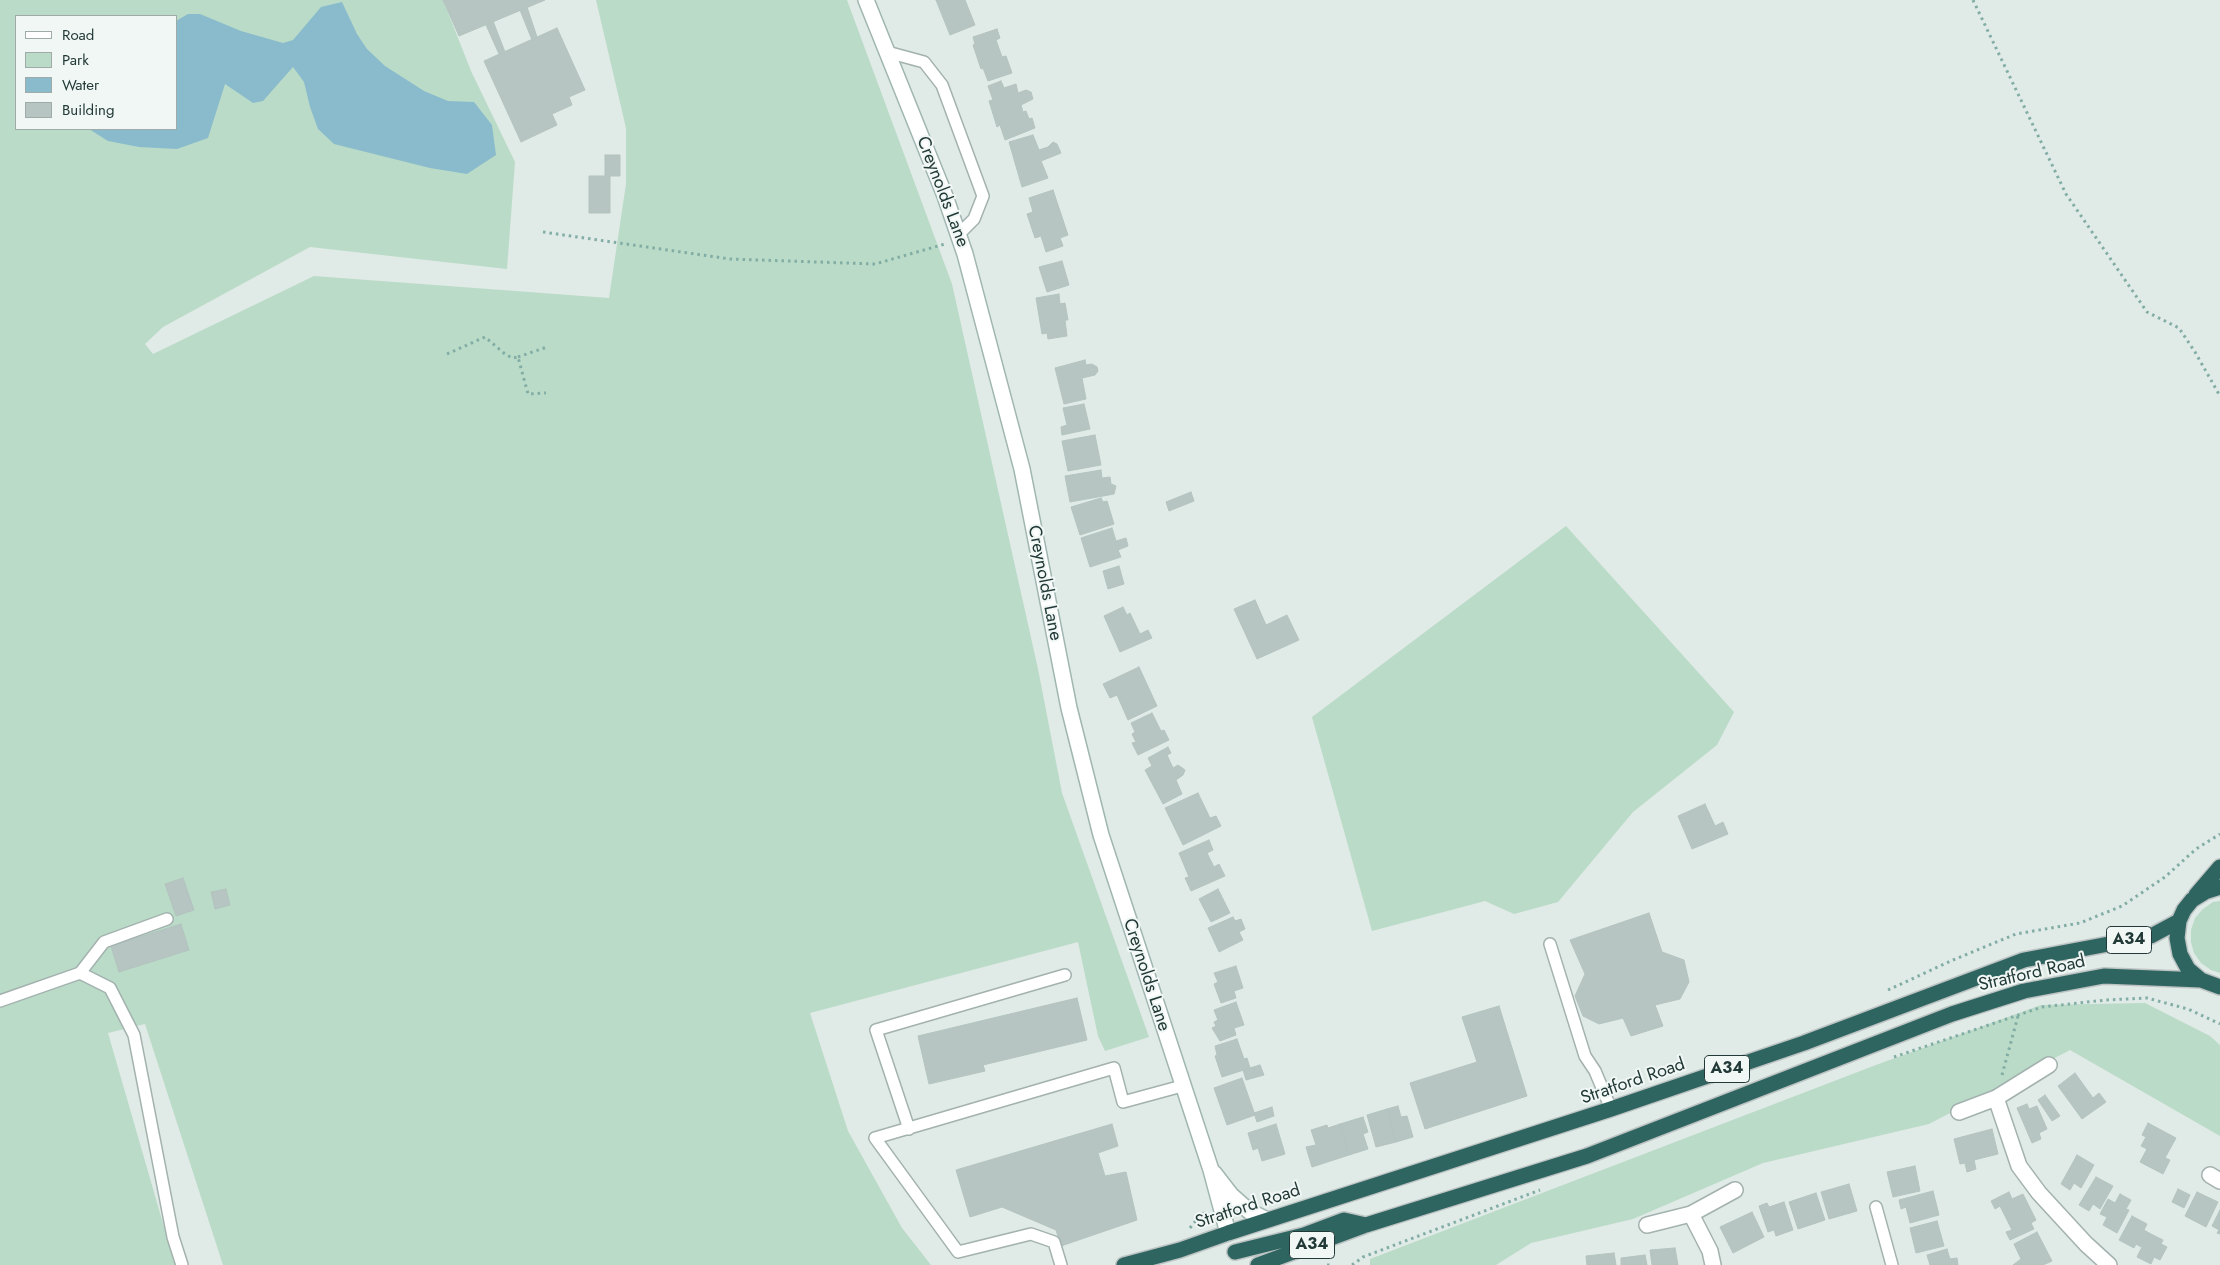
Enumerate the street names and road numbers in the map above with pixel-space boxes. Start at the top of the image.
street label: Creynolds Lane [911,134,973,250]
street label: Creynolds Lane [1022,524,1066,642]
street label: Creynolds Lane [1118,916,1174,1034]
road number: A34 [2106,926,2152,954]
street label: Stratford Road [1976,951,2088,997]
street label: Stratford Road [1578,1054,1688,1110]
road number: A34 [1704,1056,1750,1082]
street label: Stratford Road [1193,1180,1303,1234]
road number: A34 [1290,1232,1334,1258]

